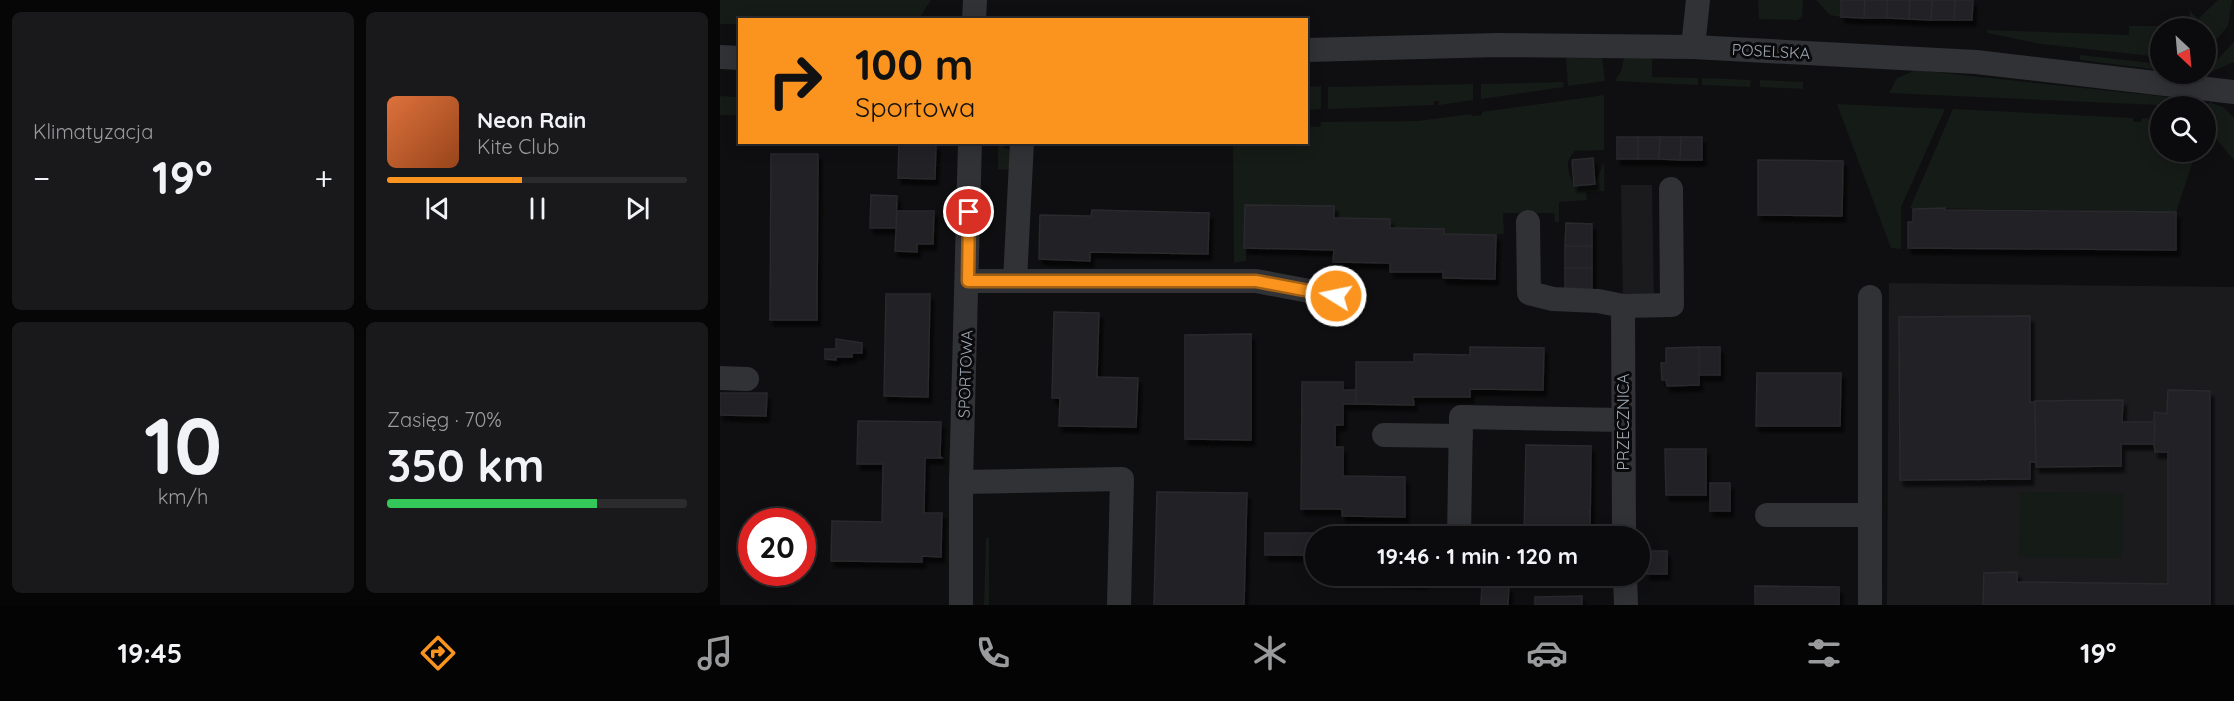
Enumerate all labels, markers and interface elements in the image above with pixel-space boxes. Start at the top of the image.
north arrow [2150,18,2216,84]
map controls [2150,18,2216,162]
text: 100 m [855,38,973,91]
street label: POSELSKA [1731,39,1811,63]
icon: right [756,42,834,120]
text: Sportowa [855,90,975,124]
button: search [2150,96,2216,162]
text: Neon Rain [477,106,586,134]
text: Klimatyzacja [33,119,153,144]
text: Kite Club [477,134,559,159]
text: 19° [152,149,213,205]
text: − [33,157,50,198]
text: + [314,157,333,198]
pin [943,186,994,237]
icon: previous [421,192,454,225]
icon: pause [521,192,554,225]
icon: next [621,192,654,225]
icon: arrive [952,195,985,228]
position arrow [1304,264,1368,328]
street label: SPORTOWA [953,330,977,418]
street label: PRZECZNICA [1613,374,1633,470]
text: 10 [144,396,222,494]
text: Zasięg · 70% [387,407,502,432]
text: 350 km [387,437,544,493]
text: km/h [158,484,208,509]
speed limit sign: 20 [738,508,816,586]
text: 19:46 · 1 min · 120 m [1377,542,1578,570]
icon: directions [417,632,459,674]
icon: music [694,632,736,674]
icon: phone [972,632,1014,674]
icon: climate [1249,632,1291,674]
icon: car [1526,632,1568,674]
icon: filters [1803,632,1845,674]
text: 19:45 [118,636,182,670]
text: 19° [2080,636,2116,670]

